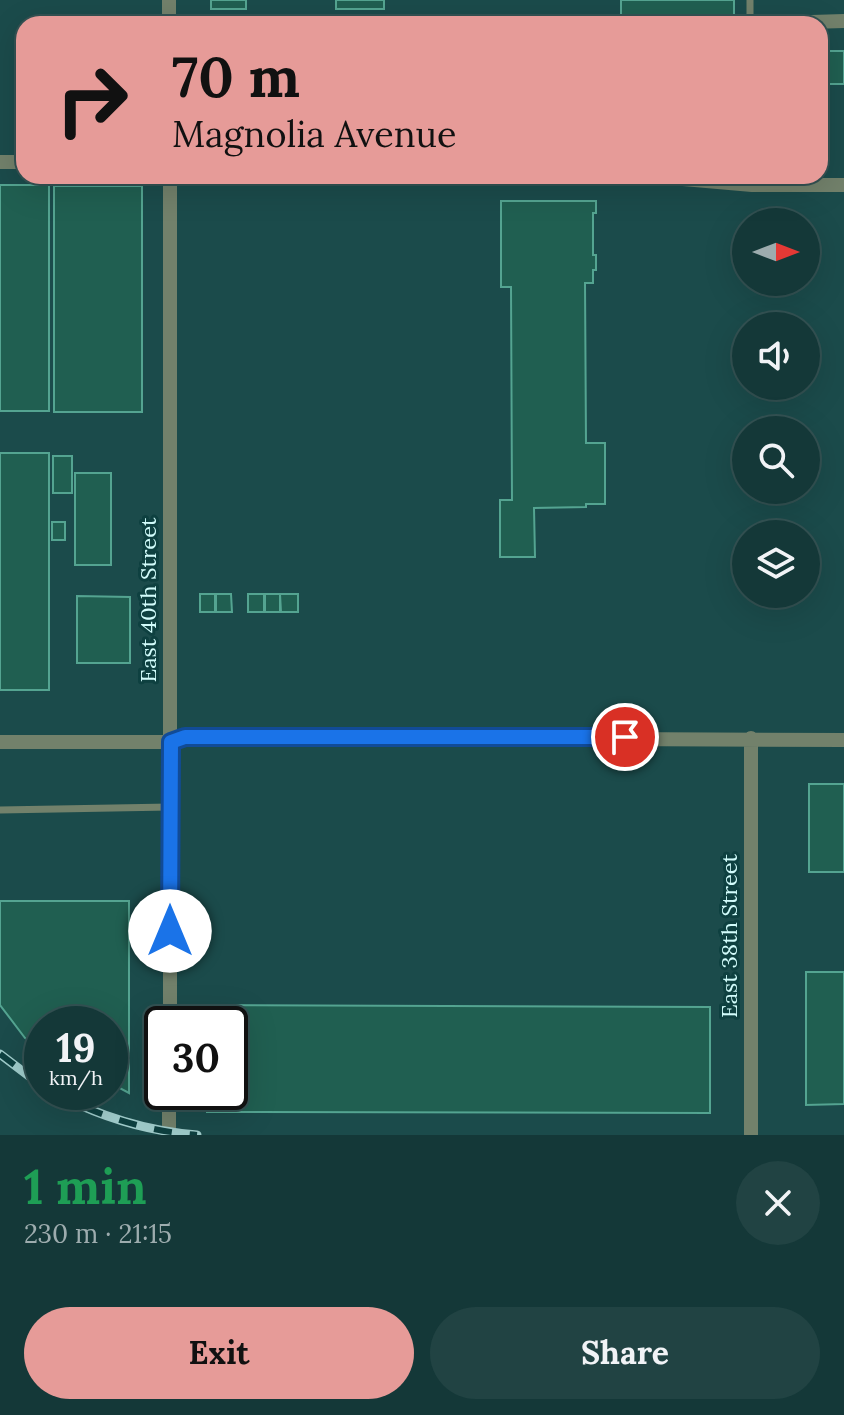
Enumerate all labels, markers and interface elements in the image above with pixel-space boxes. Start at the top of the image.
text: 70 m [172,41,300,112]
icon: right [40,48,144,152]
text: Magnolia Avenue [172,111,457,157]
north arrow [732,208,820,296]
map controls [732,208,820,608]
button: sound [732,312,820,400]
button: search [732,416,820,504]
street label: East 40th Street [134,517,162,682]
button: layers [732,520,820,608]
pin [591,703,659,771]
icon: arrive [603,715,647,759]
street label: East 38th Street [715,854,743,1018]
position arrow [128,889,212,973]
speed limit sign: 30 [144,1006,248,1110]
text: 19 [56,1022,96,1073]
text: km/h [49,1065,103,1090]
text: 1 min [24,1156,147,1217]
button: close [736,1161,820,1245]
text: 230 m · 21:15 [24,1217,172,1250]
button: Exit [24,1307,414,1399]
button: Share [430,1307,820,1399]

